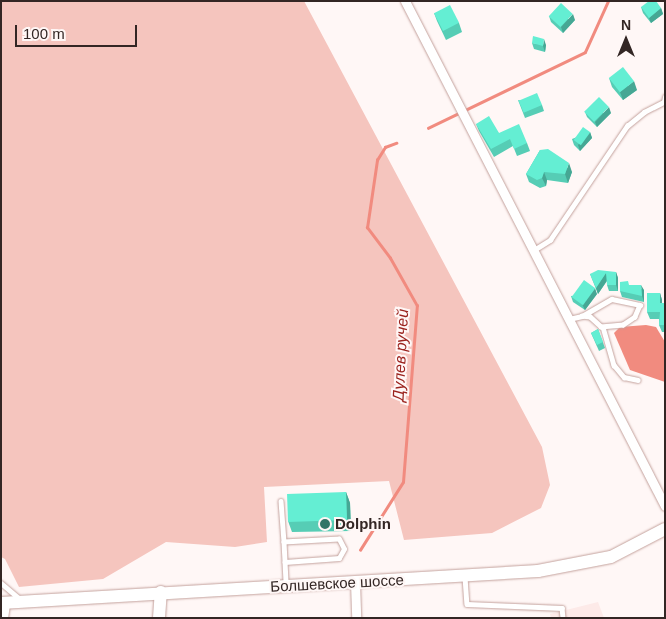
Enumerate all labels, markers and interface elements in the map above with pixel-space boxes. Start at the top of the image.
scale bar [18,15,140,47]
north arrow [601,15,651,65]
text: N [621,17,631,33]
text: 100 m [23,25,65,42]
water label: Дулев ручей [389,308,413,402]
place label: Dolphin [335,515,391,533]
marker: Dolphin [319,518,331,530]
street label: Болшевское шоссе [270,571,404,595]

